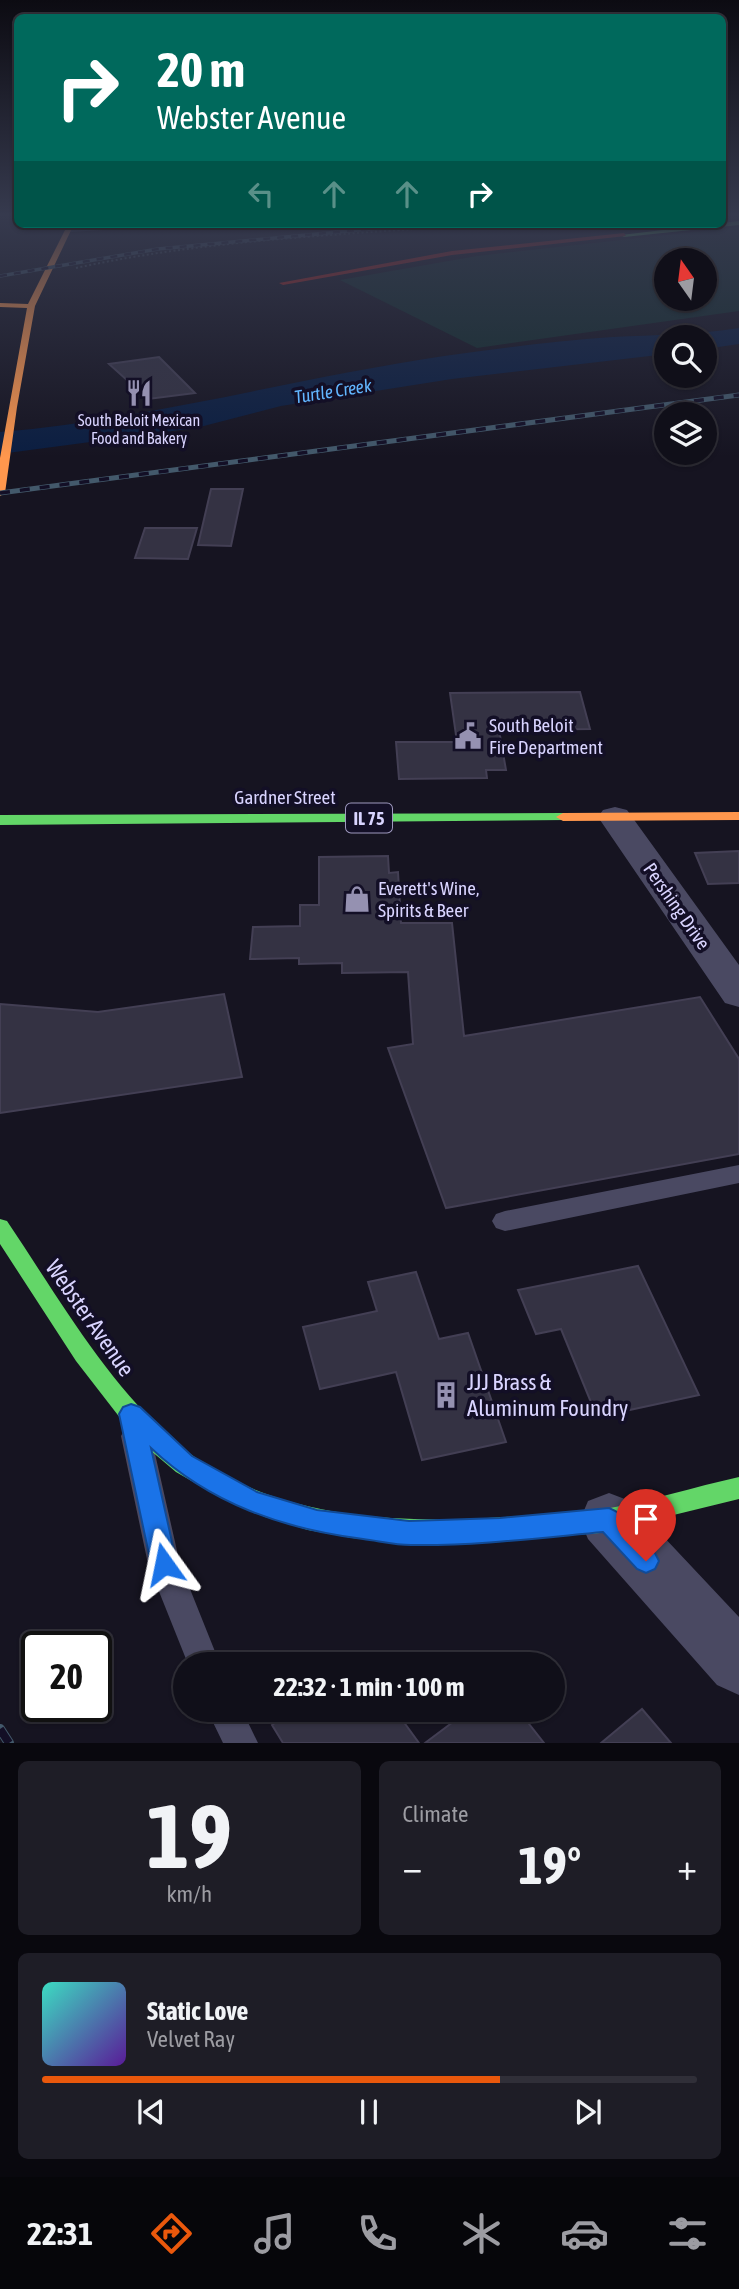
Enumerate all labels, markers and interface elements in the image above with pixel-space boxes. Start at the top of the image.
text: 20 m [157,41,245,97]
icon: right [42,42,133,133]
text: Webster Avenue [157,99,346,136]
icon: left [242,175,280,213]
icon: ahead [315,175,353,213]
icon: ahead [388,175,426,213]
icon: right [461,175,499,213]
north arrow [654,248,718,312]
map controls [654,248,717,465]
button: search [654,325,717,388]
water label: Turtle Creek [293,374,374,407]
restaurant icon: South Beloit Mexican Food and Bakery [124,378,154,408]
button: layers [654,402,717,465]
place label: South Beloit Mexican Food and Bakery [78,411,200,448]
place label: South Beloit Fire Department [489,714,603,758]
public building icon: South Beloit Fire Department [453,721,483,751]
street label: Gardner Street [234,786,336,808]
road number: IL 75 [346,804,392,832]
street label: Pershing Drive [639,859,715,953]
place label: Everett's Wine, Spirits & Beer [378,877,479,921]
shop icon: Everett's Wine, Spirits & Beer [342,884,372,914]
street label: Webster Avenue [40,1255,140,1381]
place label: JJJ Brass & Aluminum Foundry [467,1369,628,1421]
building icon: JJJ Brass & Aluminum Foundry [431,1380,461,1410]
pin [616,1489,676,1561]
icon: arrive [627,1500,665,1538]
position arrow [127,1527,201,1601]
speed limit sign: 20 [21,1631,112,1722]
text: 22:32 · 1 min · 100 m [274,1672,464,1702]
text: 19 [146,1783,232,1887]
text: Climate [403,1801,468,1827]
text: 19° [518,1835,581,1895]
text: − [403,1845,422,1888]
text: + [677,1845,697,1888]
text: km/h [166,1881,212,1907]
text: Static Love [147,1996,248,2026]
text: Velvet Ray [147,2026,235,2052]
icon: previous [132,2093,170,2131]
icon: pause [350,2093,388,2131]
icon: next [569,2093,607,2131]
icon: directions [147,2209,196,2258]
icon: music [250,2209,299,2258]
icon: phone [353,2209,402,2258]
icon: climate [457,2209,506,2258]
icon: car [560,2209,609,2258]
icon: filters [663,2209,712,2258]
text: 22:31 [27,2215,93,2252]

